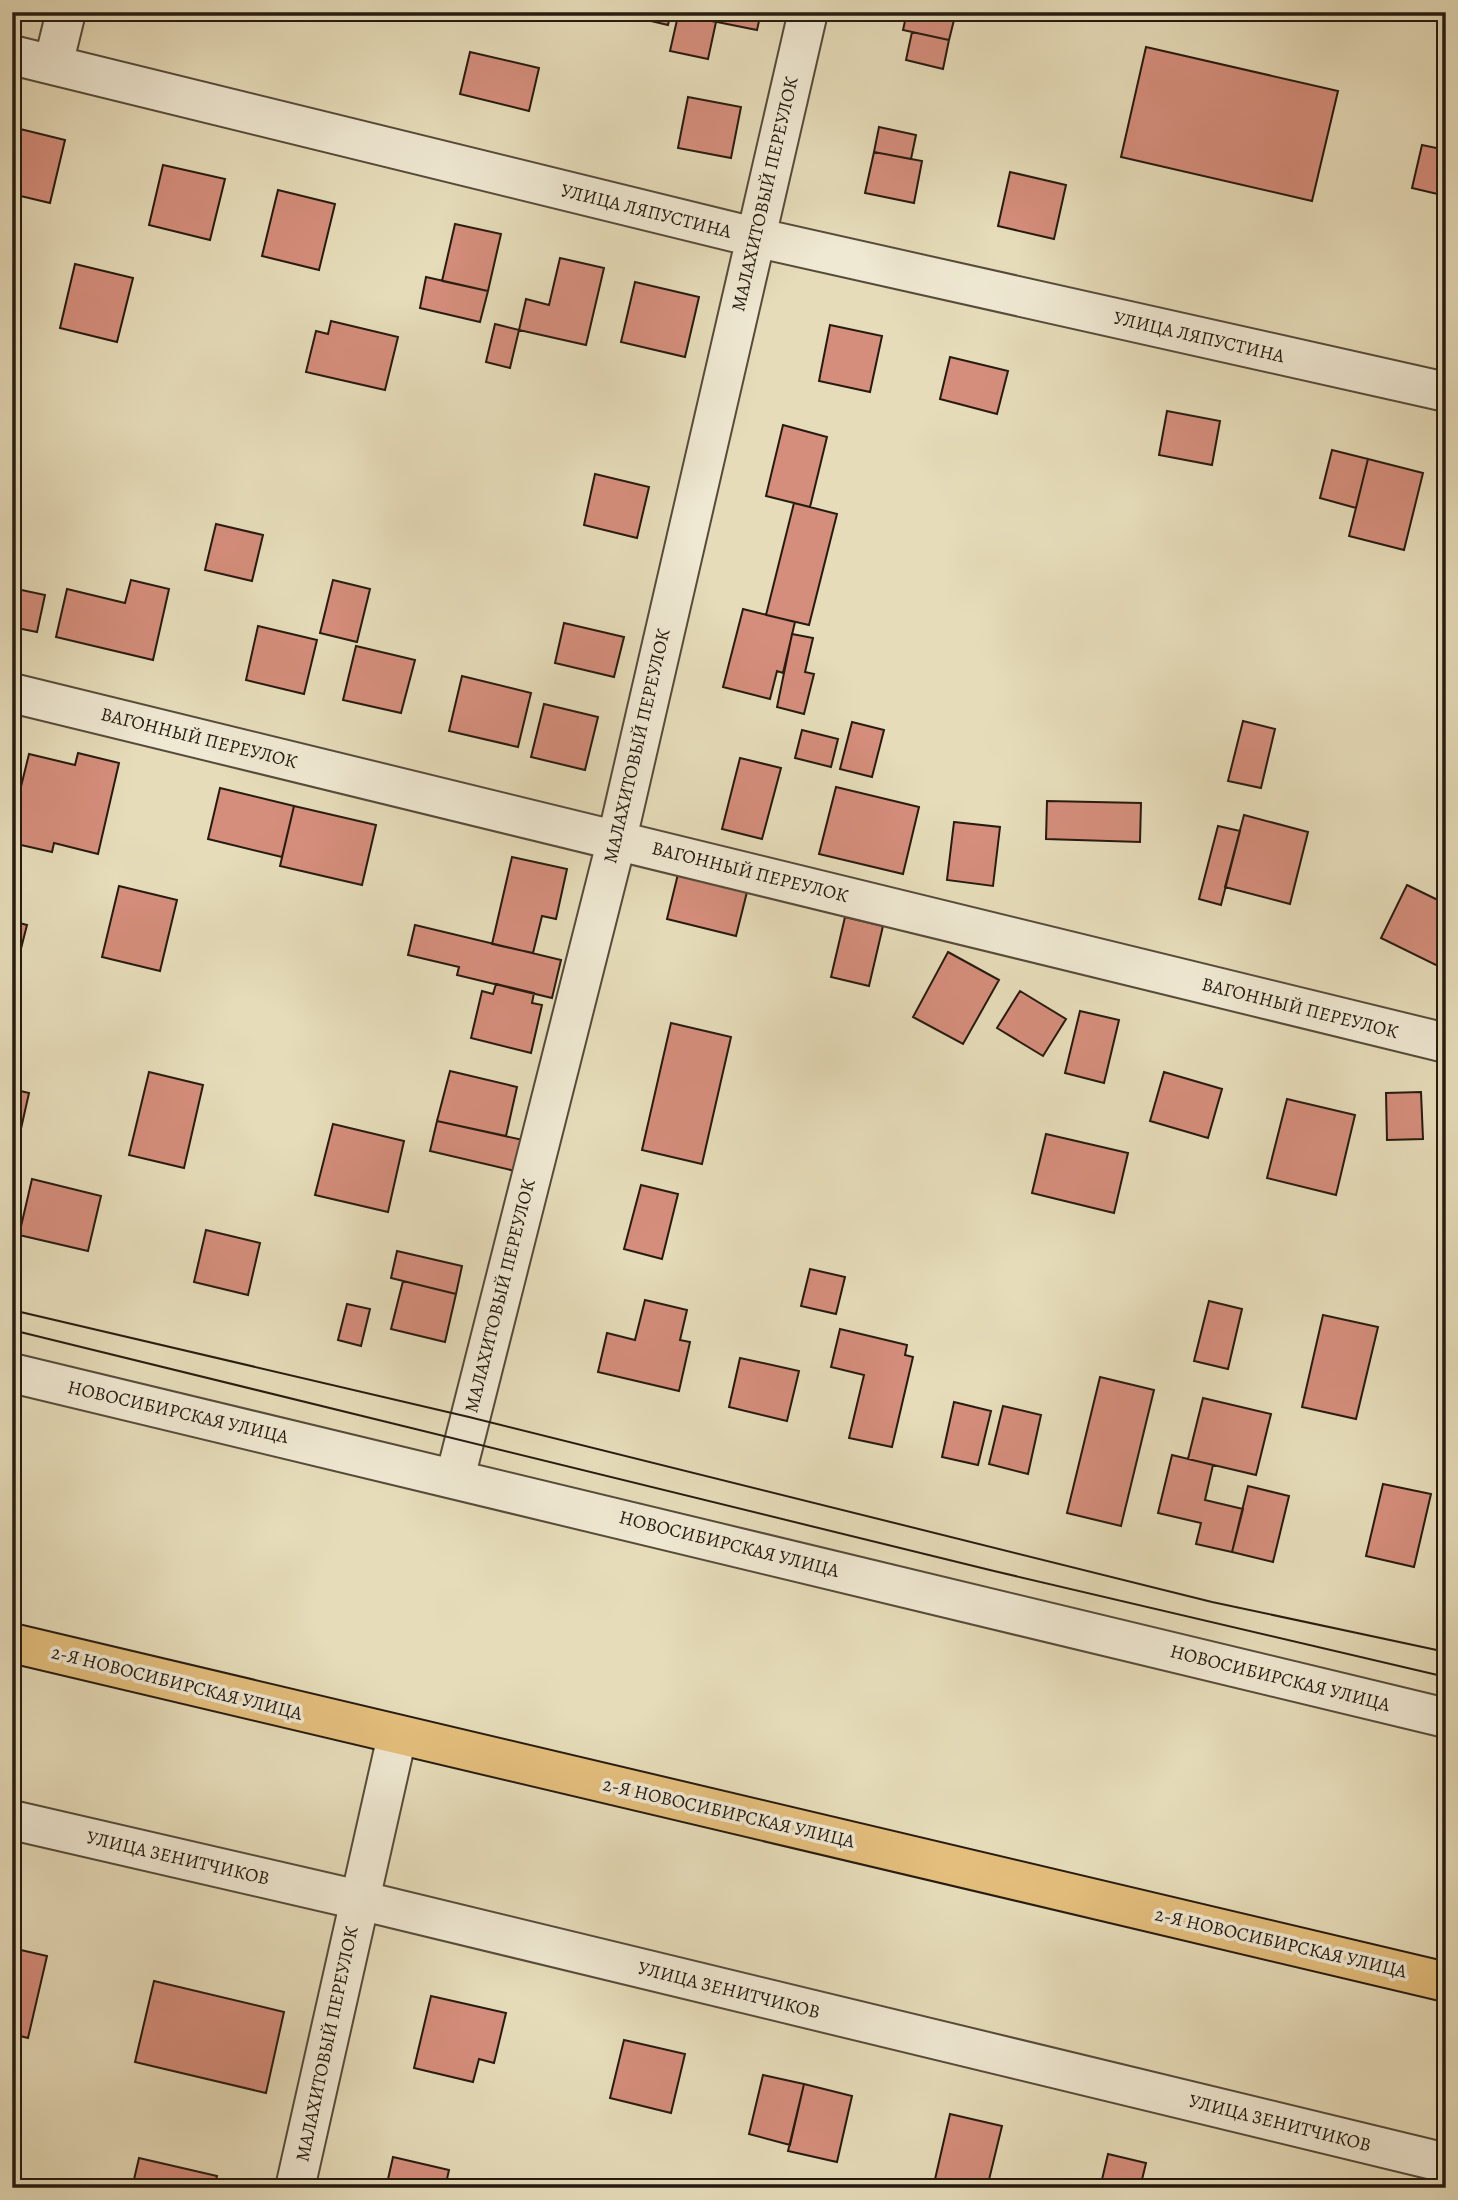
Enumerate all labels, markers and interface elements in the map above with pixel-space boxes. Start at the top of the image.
street label: МАЛАХИТОВЫЙ ПЕРЕУЛОК [725,74,805,314]
street label: УЛИЦА ЛЯПУСТИНА [558,177,735,245]
street label: УЛИЦА ЛЯПУСТИНА [1111,305,1288,370]
street label: МАЛАХИТОВЫЙ ПЕРЕУЛОК [597,626,677,866]
street label: ВАГОННЫЙ ПЕРЕУЛОК [98,701,300,775]
street label: ВАГОННЫЙ ПЕРЕУЛОК [649,835,851,909]
street label: ВАГОННЫЙ ПЕРЕУЛОК [1199,971,1401,1045]
street label: МАЛАХИТОВЫЙ ПЕРЕУЛОК [458,1176,542,1416]
street label: НОВОСИБИРСКАЯ УЛИЦА [65,1374,292,1450]
street label: НОВОСИБИРСКАЯ УЛИЦА [616,1504,843,1584]
street label: НОВОСИБИРСКАЯ УЛИЦА [1167,1638,1394,1718]
street label: 2-Я НОВОСИБИРСКАЯ УЛИЦА [49,1639,306,1727]
street label: 2-Я НОВОСИБИРСКАЯ УЛИЦА [601,1771,858,1855]
street label: УЛИЦА ЗЕНИТЧИКОВ [84,1824,272,1892]
street label: 2-Я НОВОСИБИРСКАЯ УЛИЦА [1153,1901,1410,1985]
street label: МАЛАХИТОВЫЙ ПЕРЕУЛОК [289,1924,365,2164]
street label: УЛИЦА ЗЕНИТЧИКОВ [635,1955,823,2025]
street label: УЛИЦА ЗЕНИТЧИКОВ [1186,2088,1374,2158]

